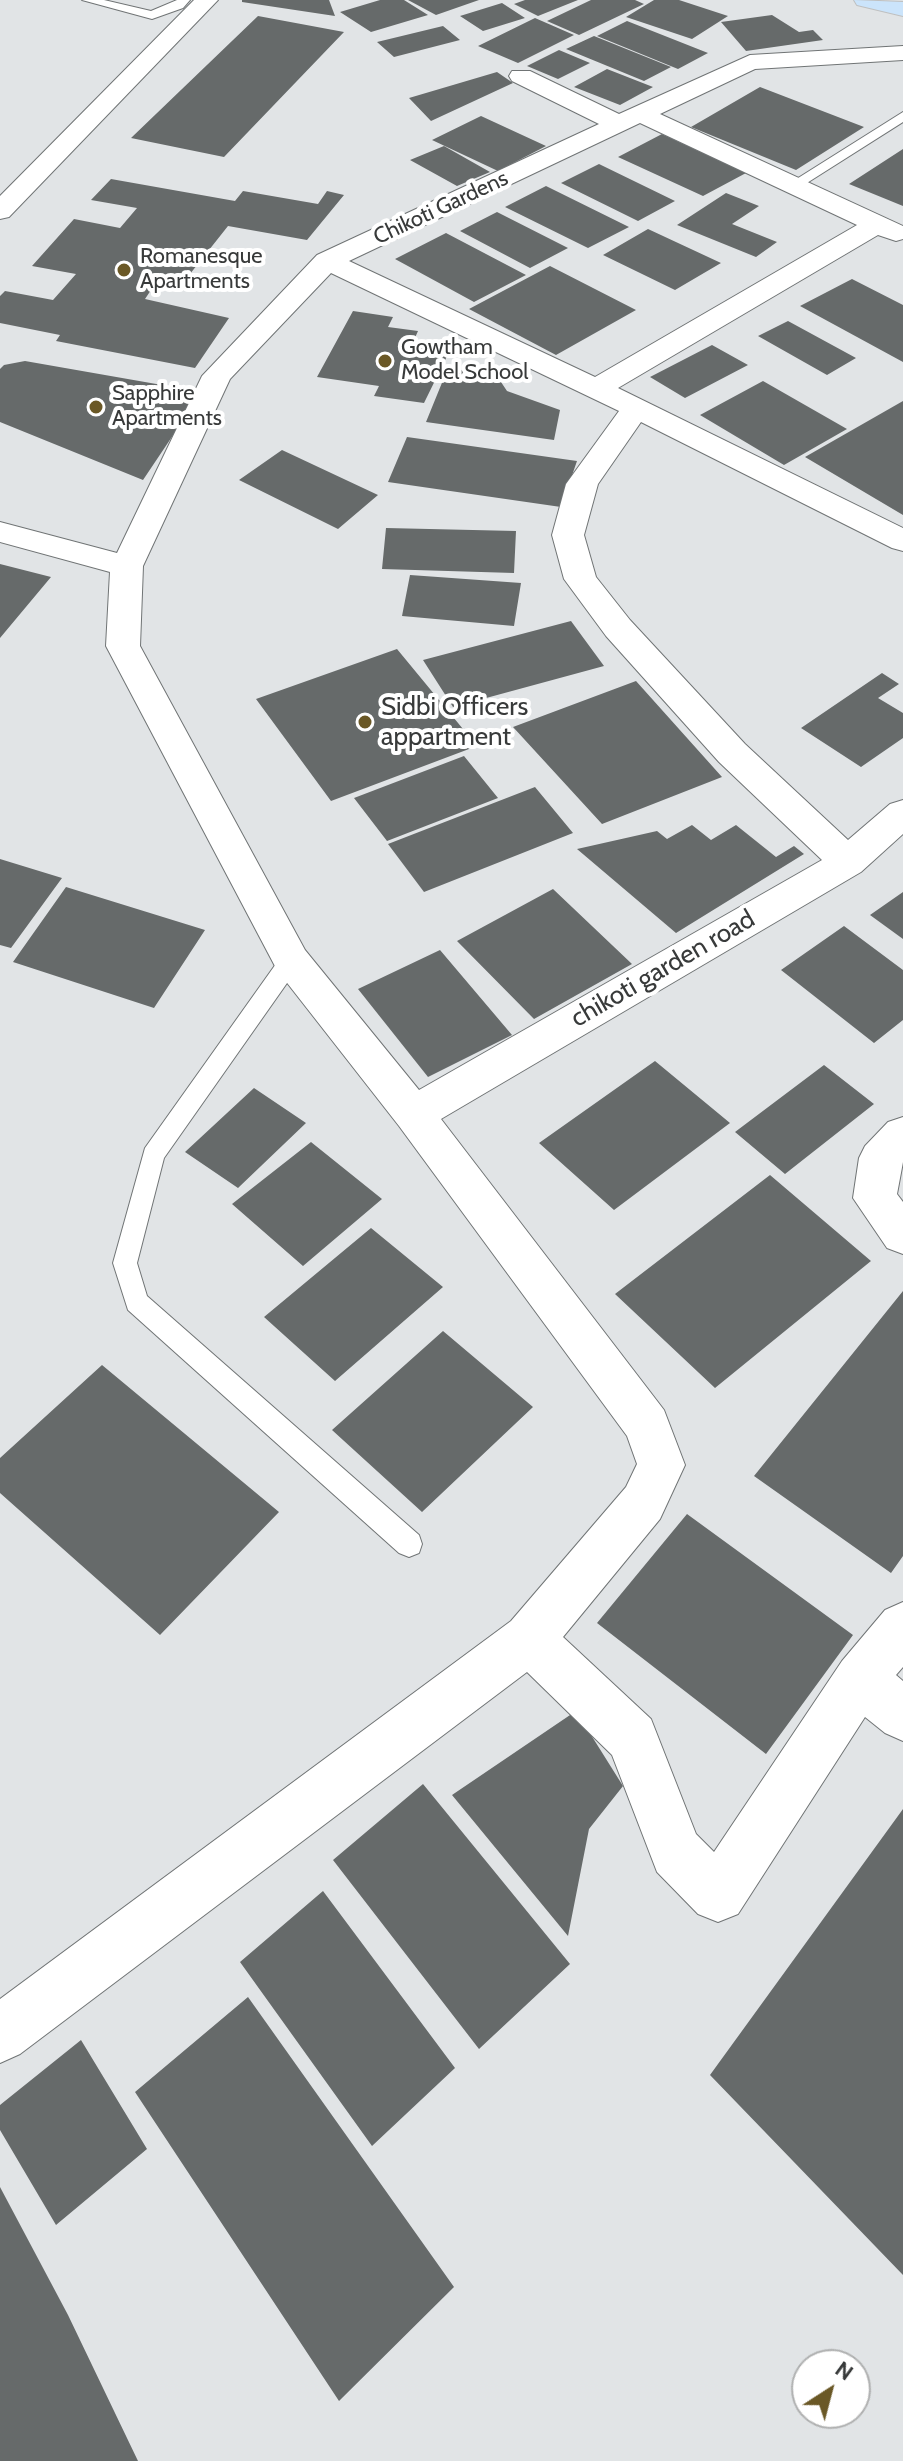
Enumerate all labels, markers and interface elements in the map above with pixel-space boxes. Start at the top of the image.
street label: Chikoti Gardens [370,165,512,251]
place label: Romanesque Apartments [140,244,263,296]
marker: Romanesque Apartments [115,261,133,279]
place label: Gowtham Model School [401,335,528,386]
marker: Gowtham Model School [376,352,394,370]
place label: Sapphire Apartments [112,381,222,432]
marker: Sapphire Apartments [87,398,105,416]
place label: Sidbi Officers appartment [381,691,528,752]
marker: Sidbi Officers appartment [356,713,374,731]
street label: chikoti garden road [565,904,761,1034]
north arrow [791,2349,871,2429]
text: N [830,2355,858,2386]

